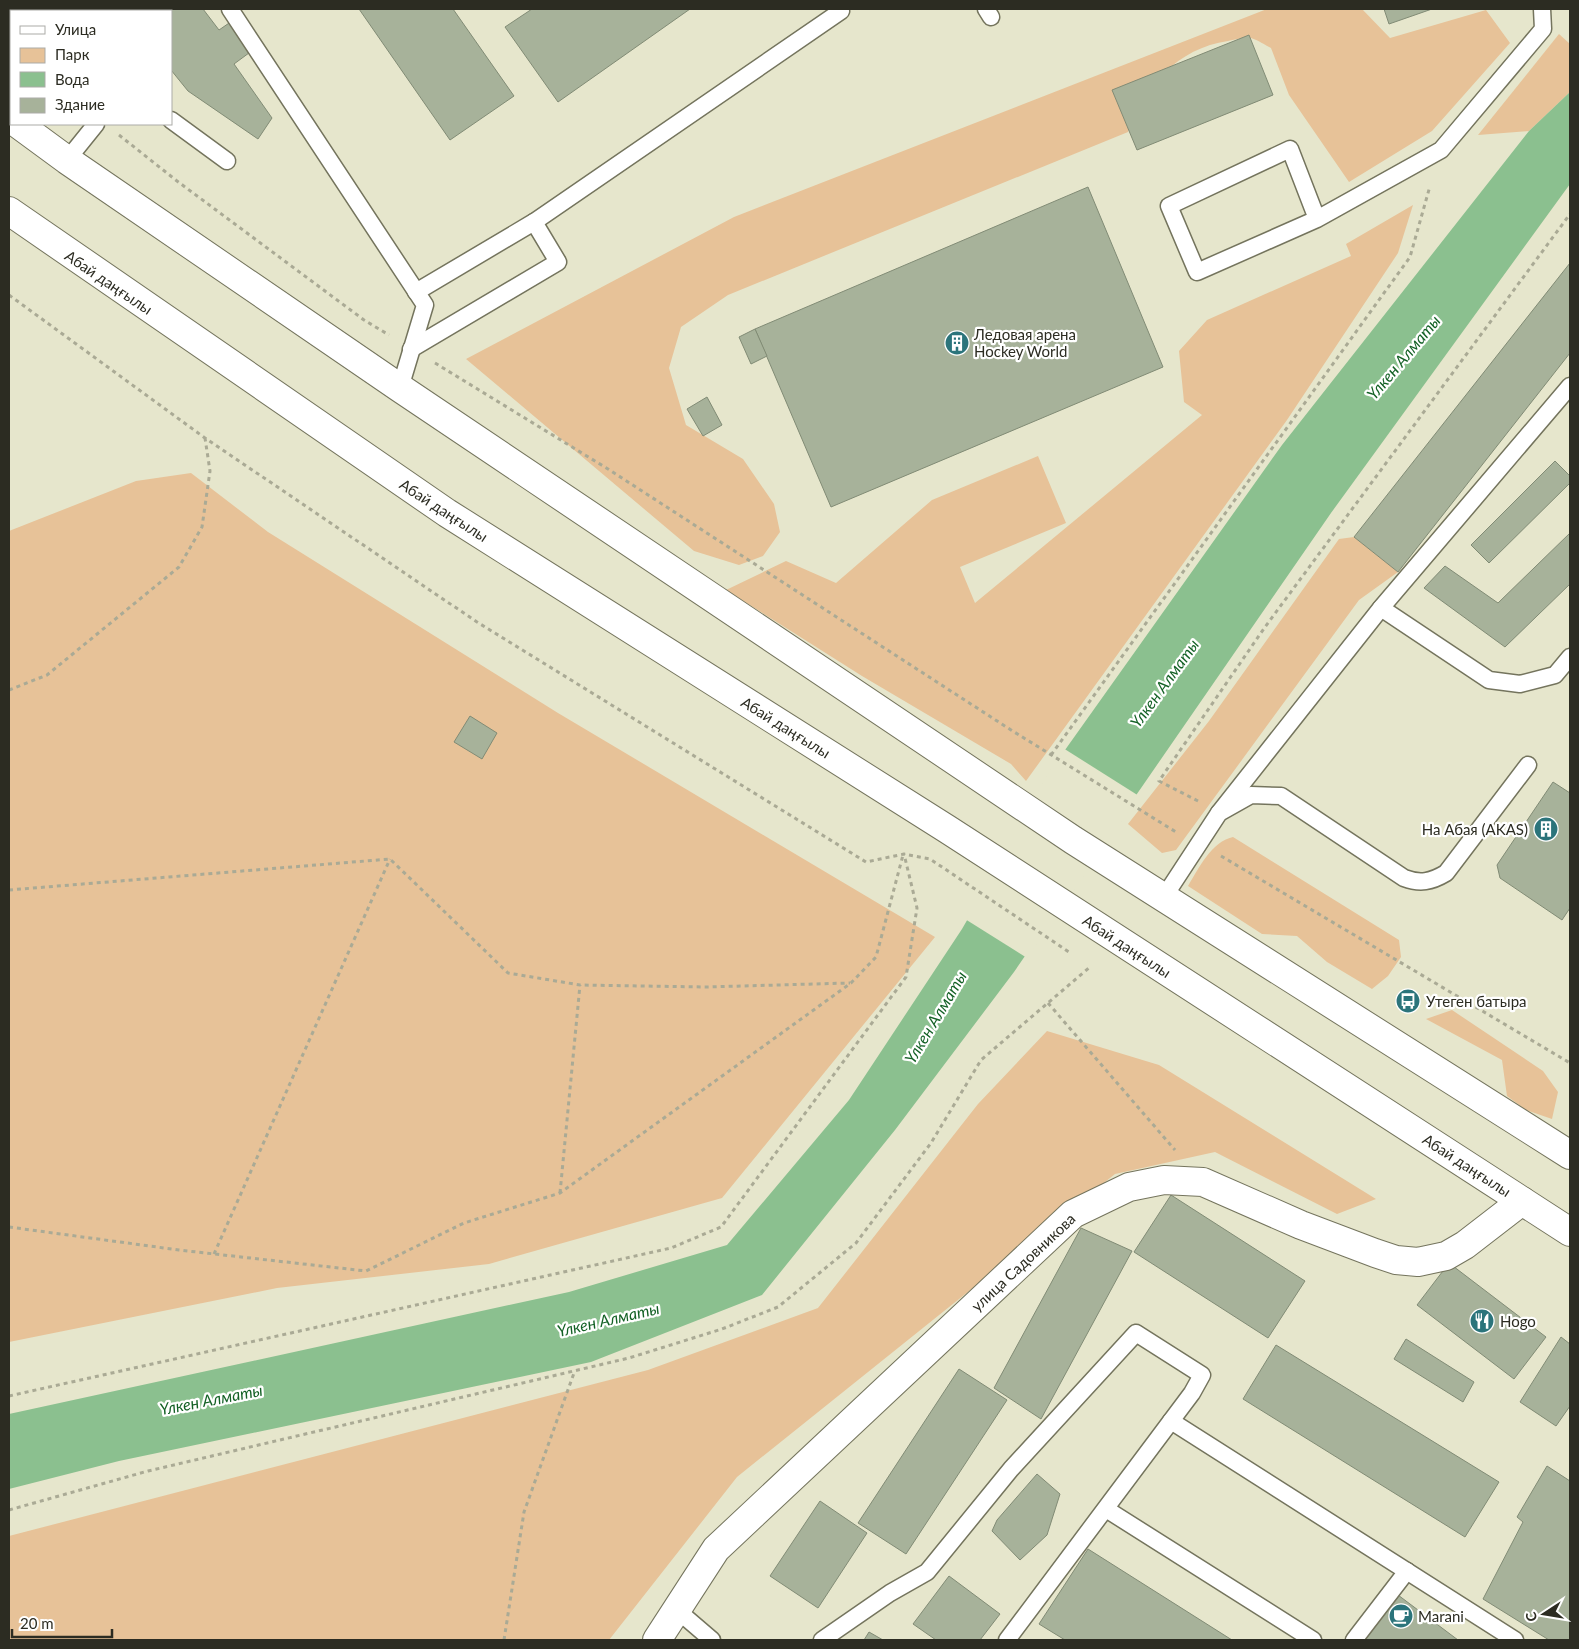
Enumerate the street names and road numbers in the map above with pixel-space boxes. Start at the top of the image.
street label: Абай даңғылы [62,246,156,318]
street label: Абай даңғылы [397,475,491,545]
street label: Абай даңғылы [738,692,834,762]
street label: Абай даңғылы [1080,911,1174,981]
street label: Абай даңғылы [1420,1130,1514,1200]
street label: улица Садовникова [967,1209,1079,1315]

